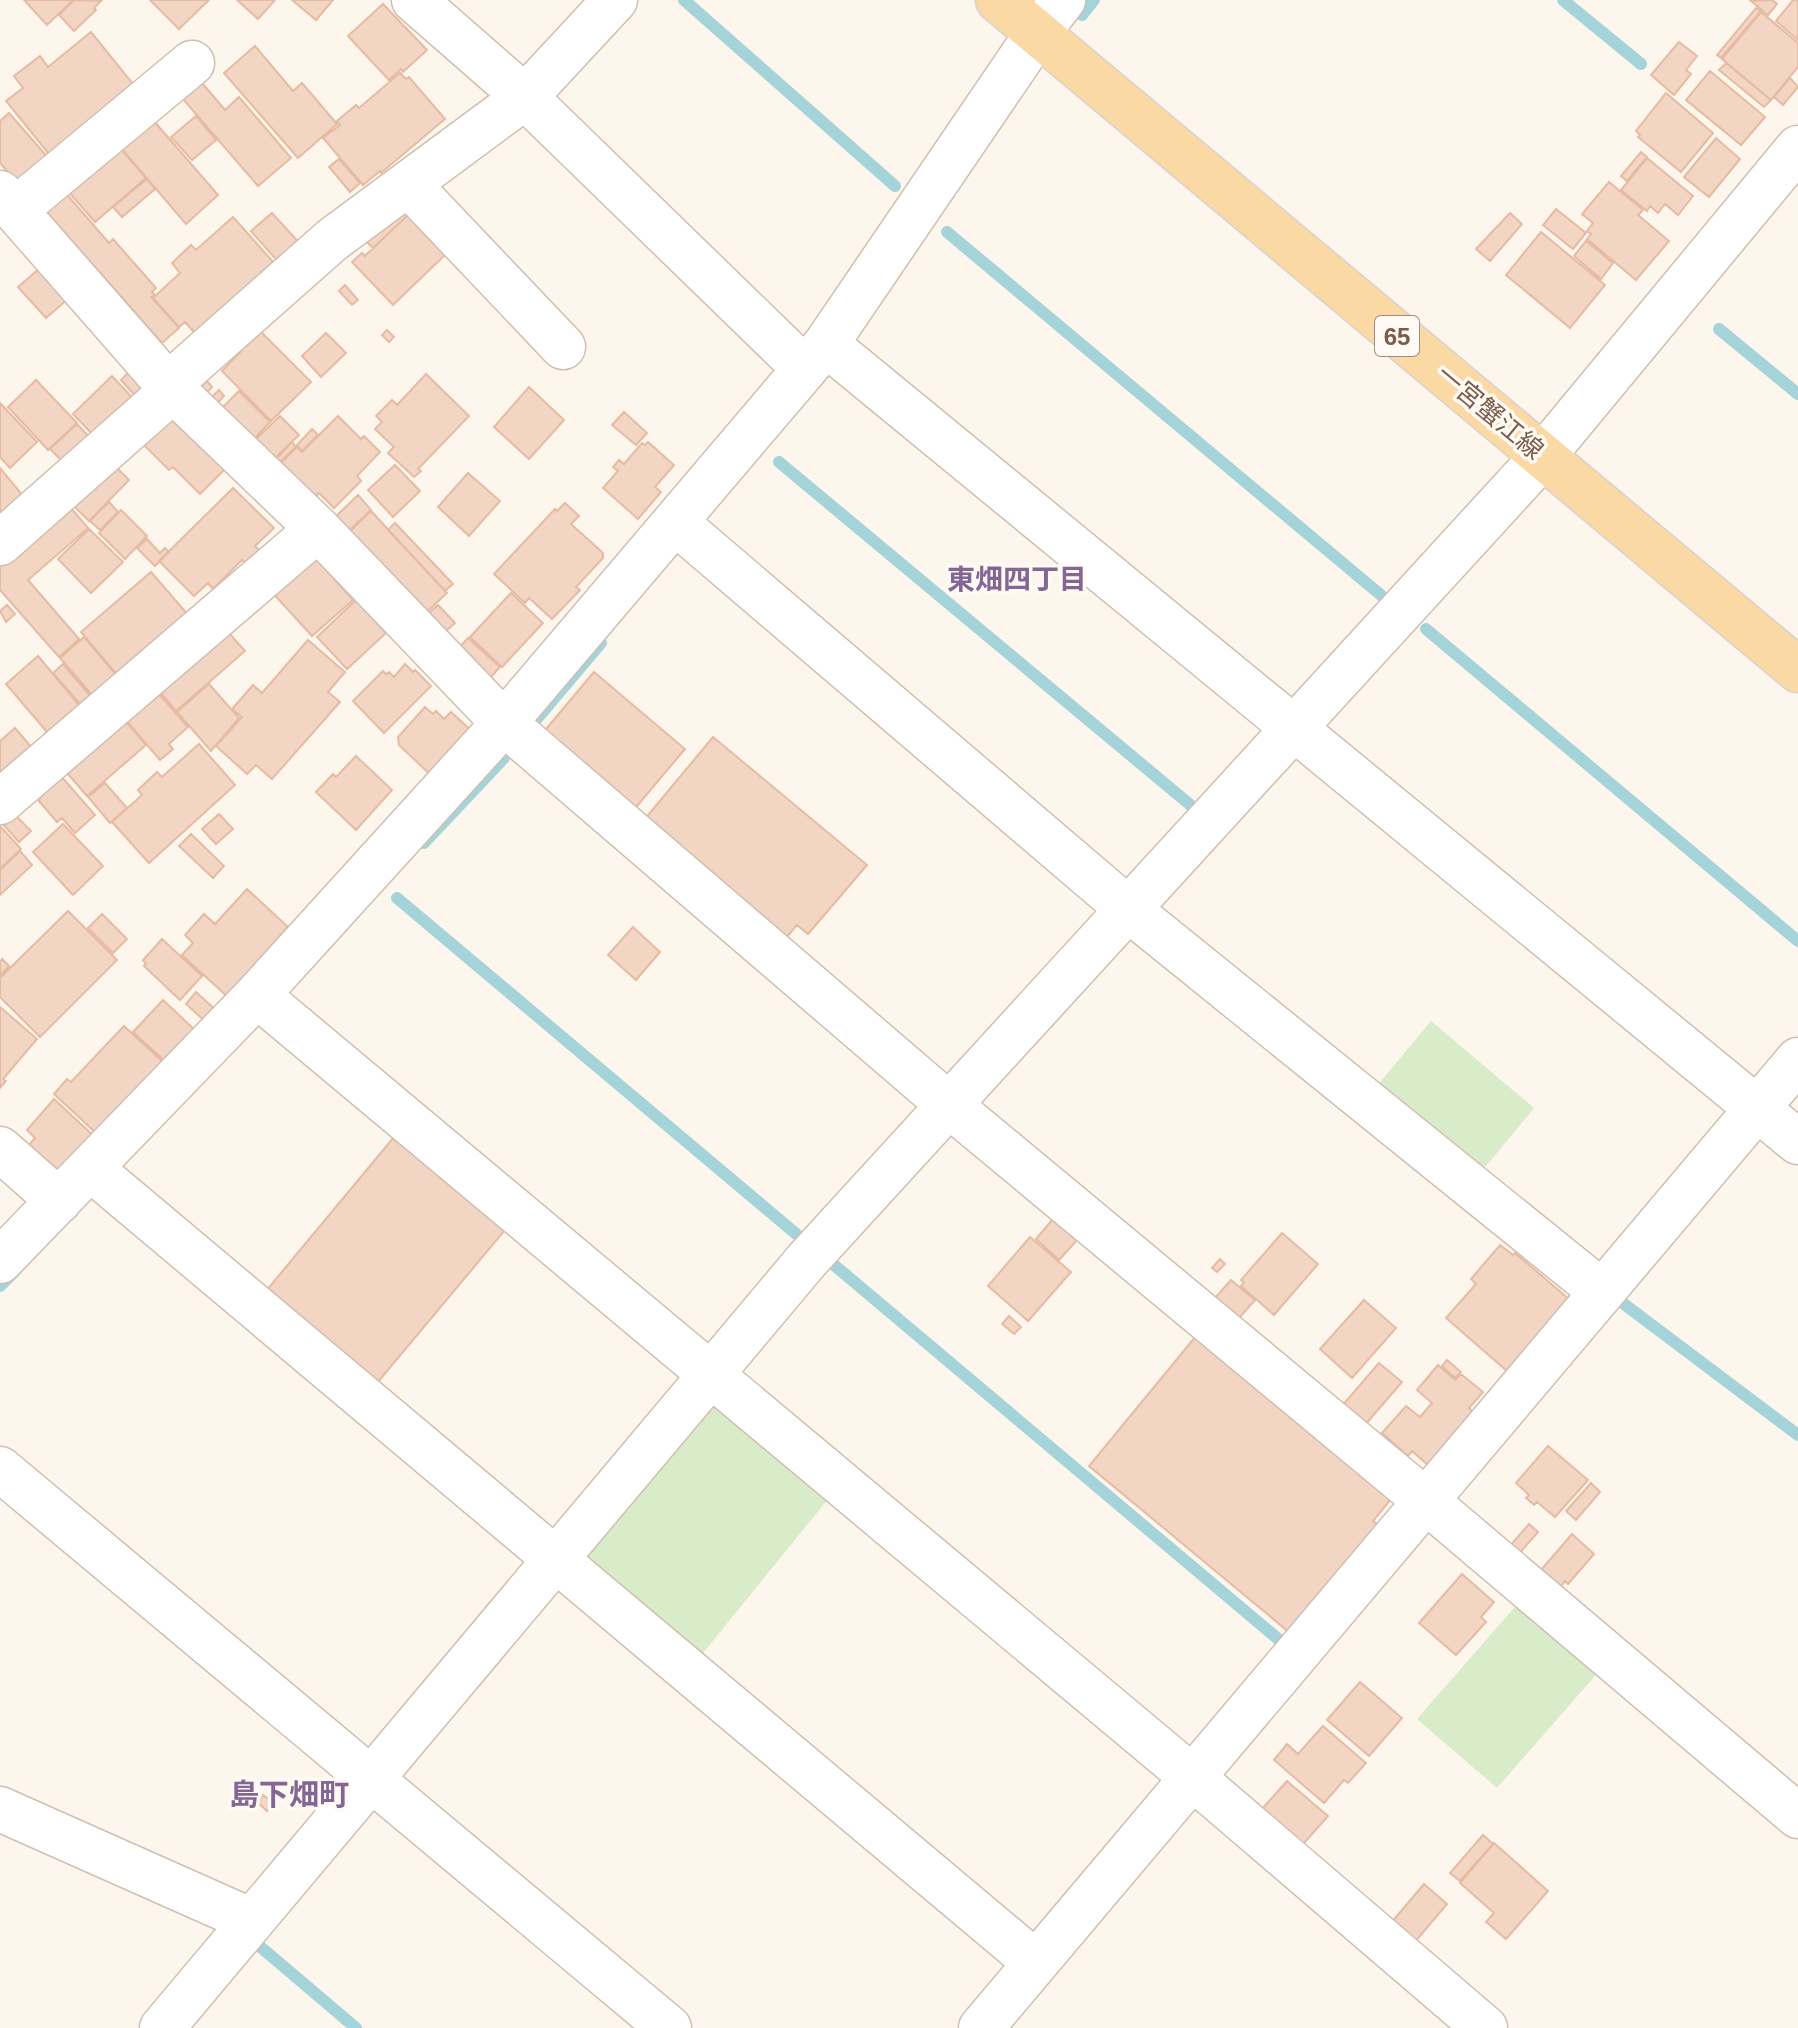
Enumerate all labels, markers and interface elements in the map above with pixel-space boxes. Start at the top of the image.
road number: 65 [1375,316,1419,356]
street label: 一宮蟹江線 [1431,359,1549,465]
district label: 東畑四丁目 [947,564,1087,595]
district label: 島下畑町 [229,1778,349,1811]

